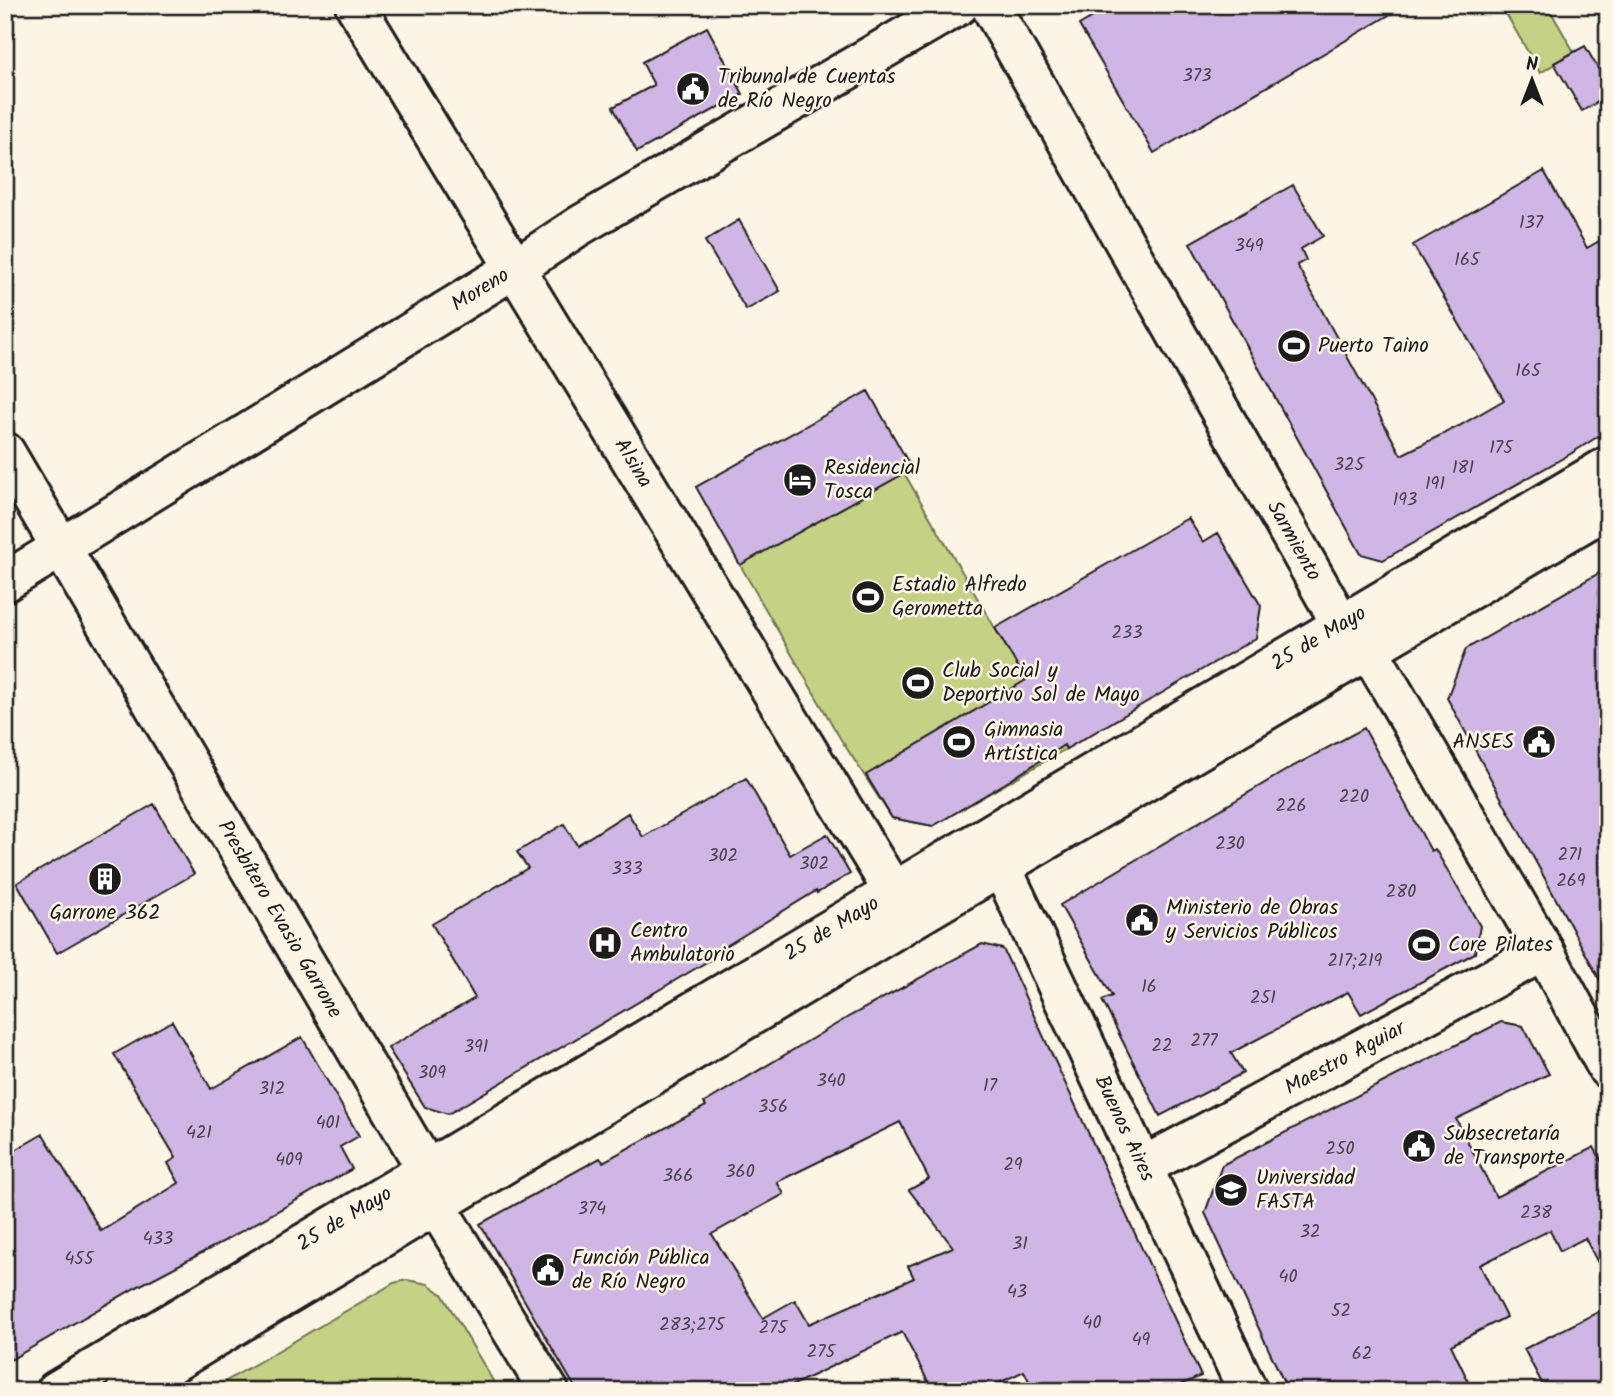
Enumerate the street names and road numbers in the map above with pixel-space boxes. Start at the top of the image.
street label: Moreno [445,259,516,320]
street label: Alsina [605,432,661,494]
street label: Sarmiento [1258,494,1330,587]
street label: 25 de Mayo [1265,597,1373,680]
street label: Presbítero Evasio Garrone [208,814,351,1025]
street label: 25 de Mayo [778,887,886,970]
street label: Maestro Aguiar [1279,1012,1412,1104]
street label: Buenos Aires [1085,1070,1164,1187]
street label: 25 de Mayo [291,1178,399,1260]

